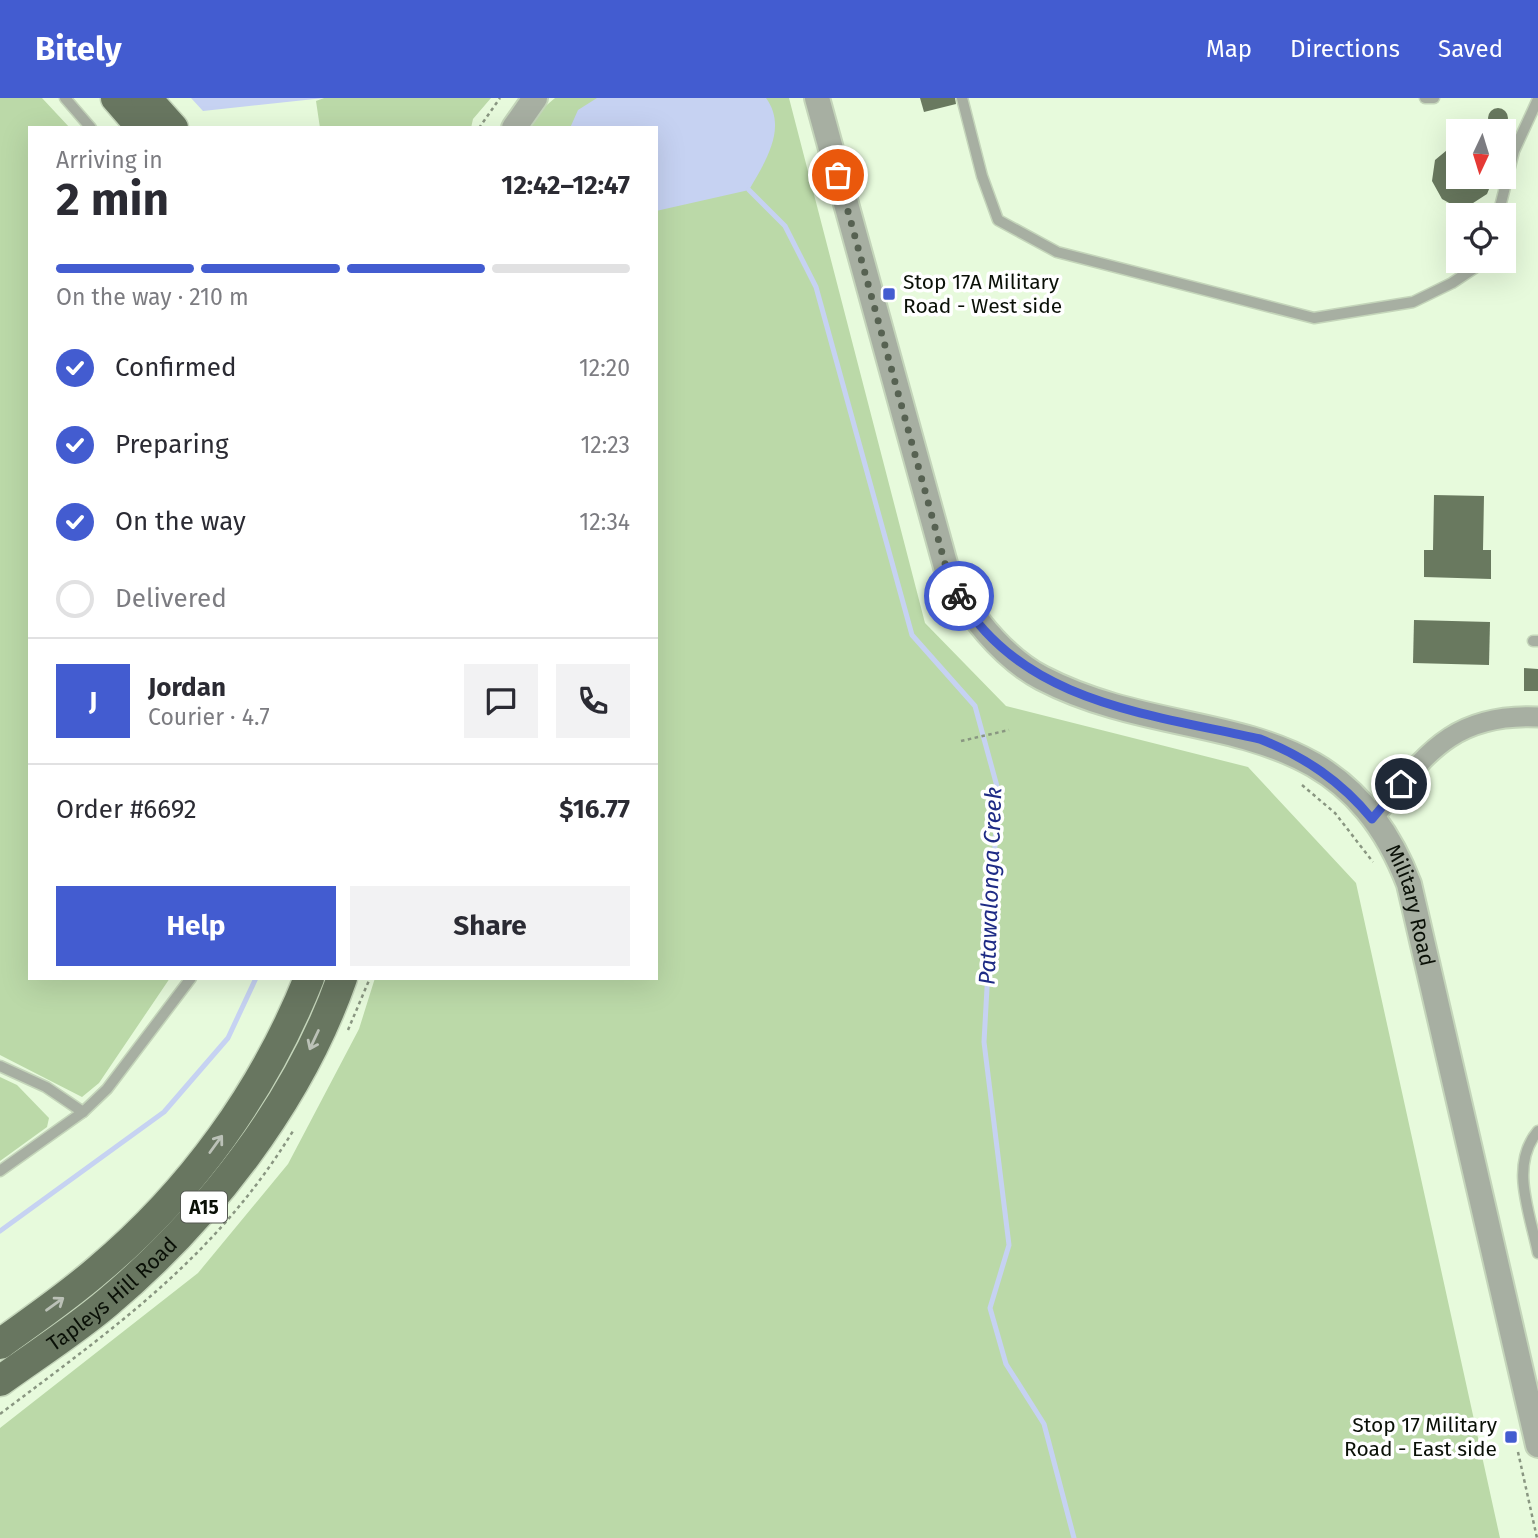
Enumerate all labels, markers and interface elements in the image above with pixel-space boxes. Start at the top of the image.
text: Bitely [35,29,122,69]
text: Map [1206,35,1252,63]
text: Directions [1290,35,1400,63]
text: Saved [1438,35,1503,63]
north arrow [1446,119,1516,189]
map controls [1446,119,1516,273]
pin [808,145,868,205]
text: Arriving in [56,146,163,174]
icon: bag [819,156,857,194]
text: 12:42–12:47 [501,170,630,201]
text: 2 min [56,172,169,227]
button: locate [1446,203,1516,273]
place label: Stop 17A Military Road - West side [903,269,1062,319]
text: On the way · 210 m [56,283,249,311]
marker: Stop 17A Military Road - West side [881,286,897,302]
icon: check [56,349,94,387]
text: Confirmed [115,352,236,383]
text: 12:20 [579,354,630,382]
icon: check [56,426,94,464]
text: Preparing [115,429,228,460]
text: 12:23 [580,431,630,459]
icon: check [56,503,94,541]
text: On the way [115,506,246,537]
text: 12:34 [579,508,630,536]
courier [924,561,994,631]
icon: bike [940,577,978,615]
text: Delivered [115,583,227,614]
button: chat [464,664,538,738]
button: phone [556,664,630,738]
text: Jordan [148,672,226,703]
text: J [89,686,97,717]
text: Courier · 4.7 [148,703,270,731]
pin [1371,754,1431,814]
icon: home [1382,765,1420,803]
water label: Patawalonga Creek [973,787,1007,985]
text: Order #6692 [56,794,197,825]
text: $16.77 [559,794,630,825]
street label: Military Road [1380,840,1440,969]
button: Help [56,886,336,966]
button: Share [350,886,630,966]
one-way arrow [307,1029,320,1051]
one-way arrow [208,1135,223,1154]
road number: A15 [181,1191,227,1222]
street label: Tapleys Hill Road [42,1232,183,1357]
one-way arrow [45,1296,64,1311]
place label: Stop 17 Military Road - East side [1344,1412,1498,1462]
marker: Stop 17 Military Road - East side [1503,1429,1519,1445]

